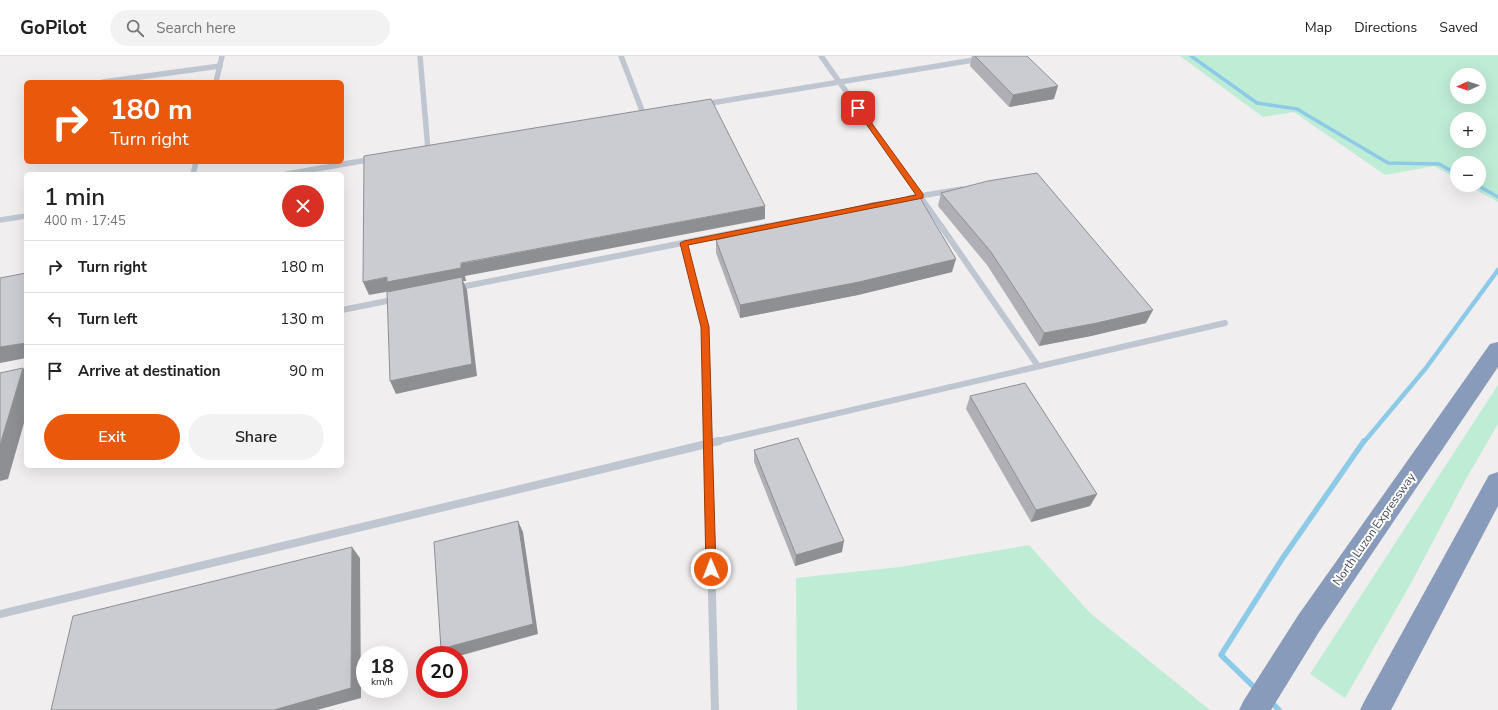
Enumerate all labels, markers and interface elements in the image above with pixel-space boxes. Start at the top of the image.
search box [110,10,390,46]
text: GoPilot [20,15,86,41]
icon: search [124,17,146,39]
text: Search here [156,18,236,38]
text: Map [1305,18,1332,37]
text: Directions [1354,18,1417,37]
text: Saved [1439,18,1478,37]
north arrow [1450,68,1486,104]
map controls [1450,68,1486,192]
text: 180 m [110,91,193,129]
pin [841,91,875,125]
icon: right [44,96,96,148]
icon: arrive [847,97,869,119]
button: + [1450,112,1486,148]
text: Turn right [110,127,189,151]
button: − [1450,156,1486,192]
text: 1 min [44,181,105,213]
button: close [282,185,324,227]
text: 400 m · 17:45 [44,212,126,230]
icon: right [44,256,66,278]
text: Turn right [78,257,147,277]
text: 180 m [280,257,324,277]
icon: left [44,308,66,330]
text: Turn left [78,309,137,329]
text: 130 m [280,309,324,329]
icon: arrive [44,360,66,382]
text: Arrive at destination [78,361,221,381]
text: 90 m [289,361,324,381]
button: Exit [44,414,180,460]
button: Share [188,414,324,460]
street label: North Luzon Expressway [1329,469,1420,589]
position arrow [690,548,732,590]
speed limit sign: 20 [416,646,468,698]
text: 18 [370,653,394,680]
text: km/h [371,675,393,689]

